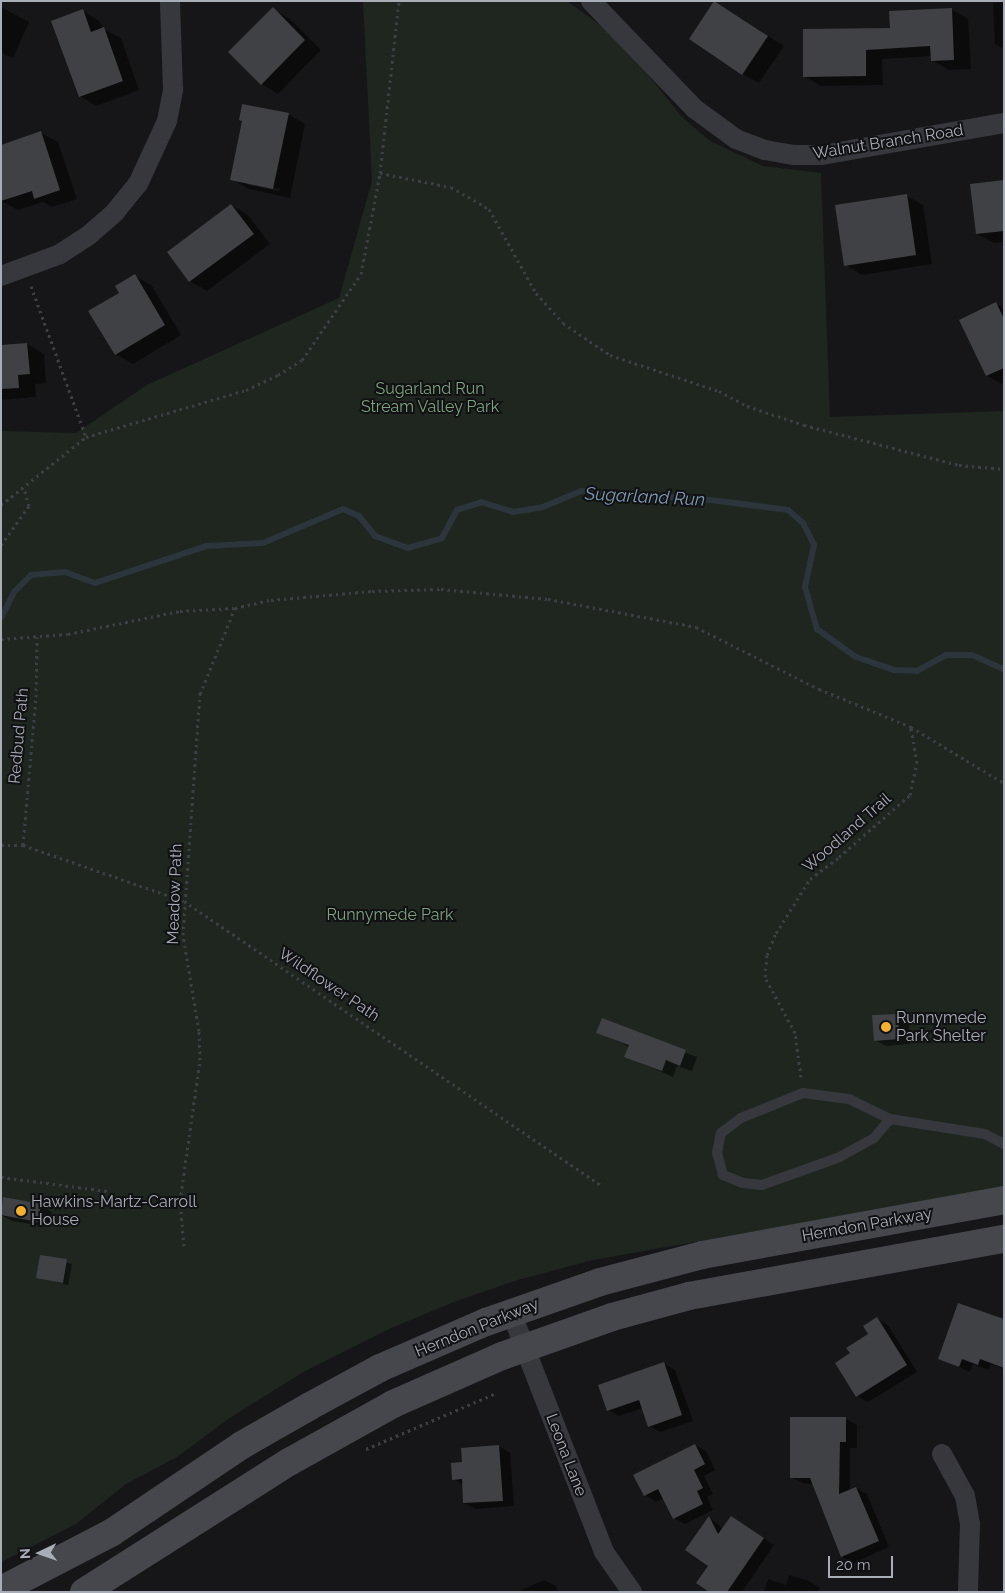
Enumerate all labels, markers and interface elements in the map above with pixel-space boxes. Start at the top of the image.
street label: Walnut Branch Road [811,121,965,163]
park label: Sugarland Run Stream Valley Park [360,379,500,417]
water label: Sugarland Run [584,483,706,511]
street label: Redbud Path [5,687,33,785]
street label: Woodland Trail [799,789,895,877]
street label: Meadow Path [164,843,186,945]
park label: Runnymede Park [326,905,454,925]
street label: Wildflower Path [275,944,383,1026]
place label: Runnymede Park Shelter [896,1008,986,1046]
marker: Runnymede Park Shelter [880,1021,892,1033]
place label: Hawkins-Martz-Carroll House [31,1192,197,1230]
street label: Herndon Parkway [801,1204,933,1246]
marker: Hawkins-Martz-Carroll House [15,1205,27,1217]
street label: Herndon Parkway [412,1294,542,1362]
street label: Leona Lane [541,1411,591,1499]
north arrow [15,1528,65,1578]
scale bar [830,1546,895,1578]
text: N [17,1548,33,1560]
text: 20 m [836,1556,871,1574]

